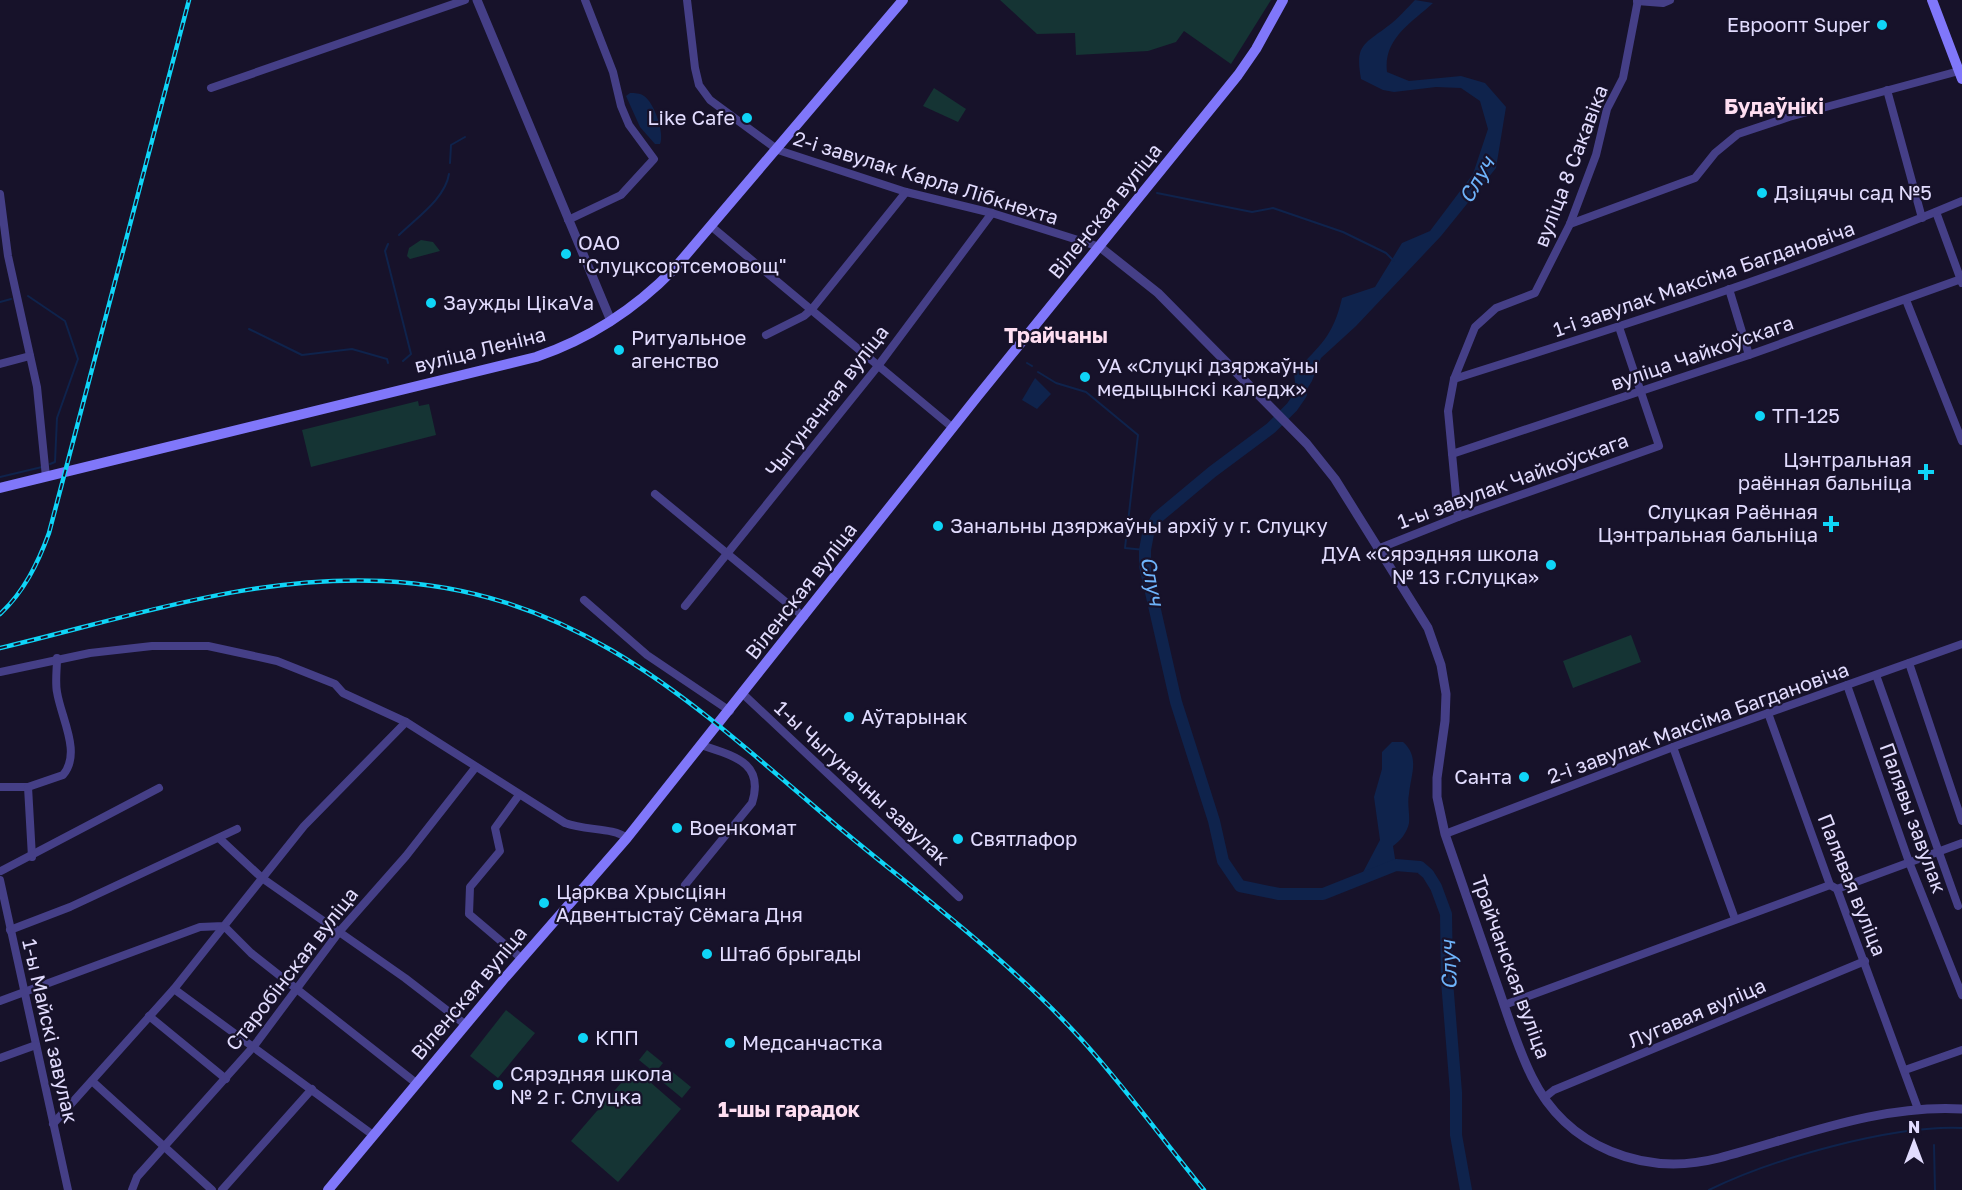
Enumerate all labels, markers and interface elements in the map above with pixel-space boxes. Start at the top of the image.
place label: Евроопт Super [1727,12,1870,36]
marker: Евроопт Super [1875,18,1889,32]
street label: вуліца 8 Сакавіка [1528,81,1612,250]
district label: Будаўнікі [1724,93,1824,119]
place label: Like Cafe [647,105,735,129]
marker: Like Cafe [740,111,754,125]
street label: 2-і завулак Карла Лібкнехта [791,125,1062,229]
street label: Віленская вуліца [1042,138,1166,283]
water label: Случ [1452,150,1500,207]
place label: Дзіцячы сад №5 [1774,180,1932,204]
marker: Дзіцячы сад №5 [1755,186,1769,200]
street label: 1-і завулак Максіма Багдановіча [1550,215,1857,341]
place label: ОАО "Слуцксортсемовощ" [578,230,787,277]
marker: ОАО "Слуцксортсемовощ" [559,247,573,261]
place label: Заужды ЦікаVа [443,290,594,314]
marker: Заужды ЦікаVа [424,296,438,310]
street label: вуліца Чайкоўскага [1607,310,1796,395]
street label: Чыгуначная вуліца [760,320,893,481]
street label: вуліца Леніна [412,321,548,377]
district label: Трайчаны [1004,322,1108,348]
place label: Ритуальное агенство [631,325,746,372]
marker: Ритуальное агенство [612,343,626,357]
place label: УА «Слуцкі дзяржаўны медыцынскі каледж» [1097,353,1319,400]
marker: УА «Слуцкі дзяржаўны медыцынскі каледж» [1078,370,1092,384]
place label: ТП-125 [1772,403,1840,427]
marker: ТП-125 [1753,409,1767,423]
street label: 1-ы завулак Чайкоўскага [1394,427,1631,533]
place label: Цэнтральная раённая бальніца [1738,447,1912,494]
marker: Цэнтральная раённая бальніца [1917,463,1935,481]
place label: Слуцкая Раённая Цэнтральная бальніца [1597,499,1818,546]
place label: Занальны дзяржаўны архіў у г. Слуцку [950,513,1328,537]
marker: Слуцкая Раённая Цэнтральная бальніца [1822,515,1840,533]
street label: Віленская вуліца [739,517,861,664]
marker: Занальны дзяржаўны архіў у г. Слуцку [931,519,945,533]
place label: ДУА «Сярэдняя школа № 13 г.Слуцка» [1322,541,1539,588]
water label: Случ [1135,554,1171,609]
marker: ДУА «Сярэдняя школа № 13 г.Слуцка» [1544,558,1558,572]
street label: 2-і завулак Максіма Багдановіча [1544,656,1852,788]
street label: 1-ы Чыгуначны завулак [770,695,955,870]
place label: Аўтарынак [861,704,967,728]
marker: Аўтарынак [842,710,856,724]
street label: Палявы завулак [1876,739,1952,896]
place label: Санта [1454,764,1512,788]
marker: Санта [1517,770,1531,784]
street label: Палявая вуліца [1814,810,1892,959]
place label: Военкомат [689,815,797,839]
marker: Военкомат [670,821,684,835]
place label: Святлафор [970,826,1077,850]
marker: Святлафор [951,832,965,846]
street label: Трайчанская вуліца [1468,872,1556,1062]
place label: Царква Хрысціян Адвентыстаў Сёмага Дня [556,879,803,926]
street label: Старобінская вуліца [220,882,362,1055]
marker: Царква Хрысціян Адвентыстаў Сёмага Дня [537,896,551,910]
street label: Віленская вуліца [405,921,531,1064]
street label: 1-ы Майскі завулак [18,936,84,1125]
water label: Случ [1434,938,1462,990]
place label: Штаб брыгады [719,941,862,965]
marker: Штаб брыгады [700,947,714,961]
street label: Лугавая вуліца [1624,972,1769,1052]
place label: КПП [595,1025,639,1049]
place label: Медсанчастка [742,1030,883,1054]
marker: КПП [576,1031,590,1045]
marker: Медсанчастка [723,1036,737,1050]
place label: Сярэдняя школа № 2 г. Слуцка [510,1061,672,1108]
marker: Сярэдняя школа № 2 г. Слуцка [491,1078,505,1092]
district label: 1-шы гарадок [718,1096,860,1122]
north arrow [1884,1112,1944,1172]
text: N [1908,1117,1920,1137]

